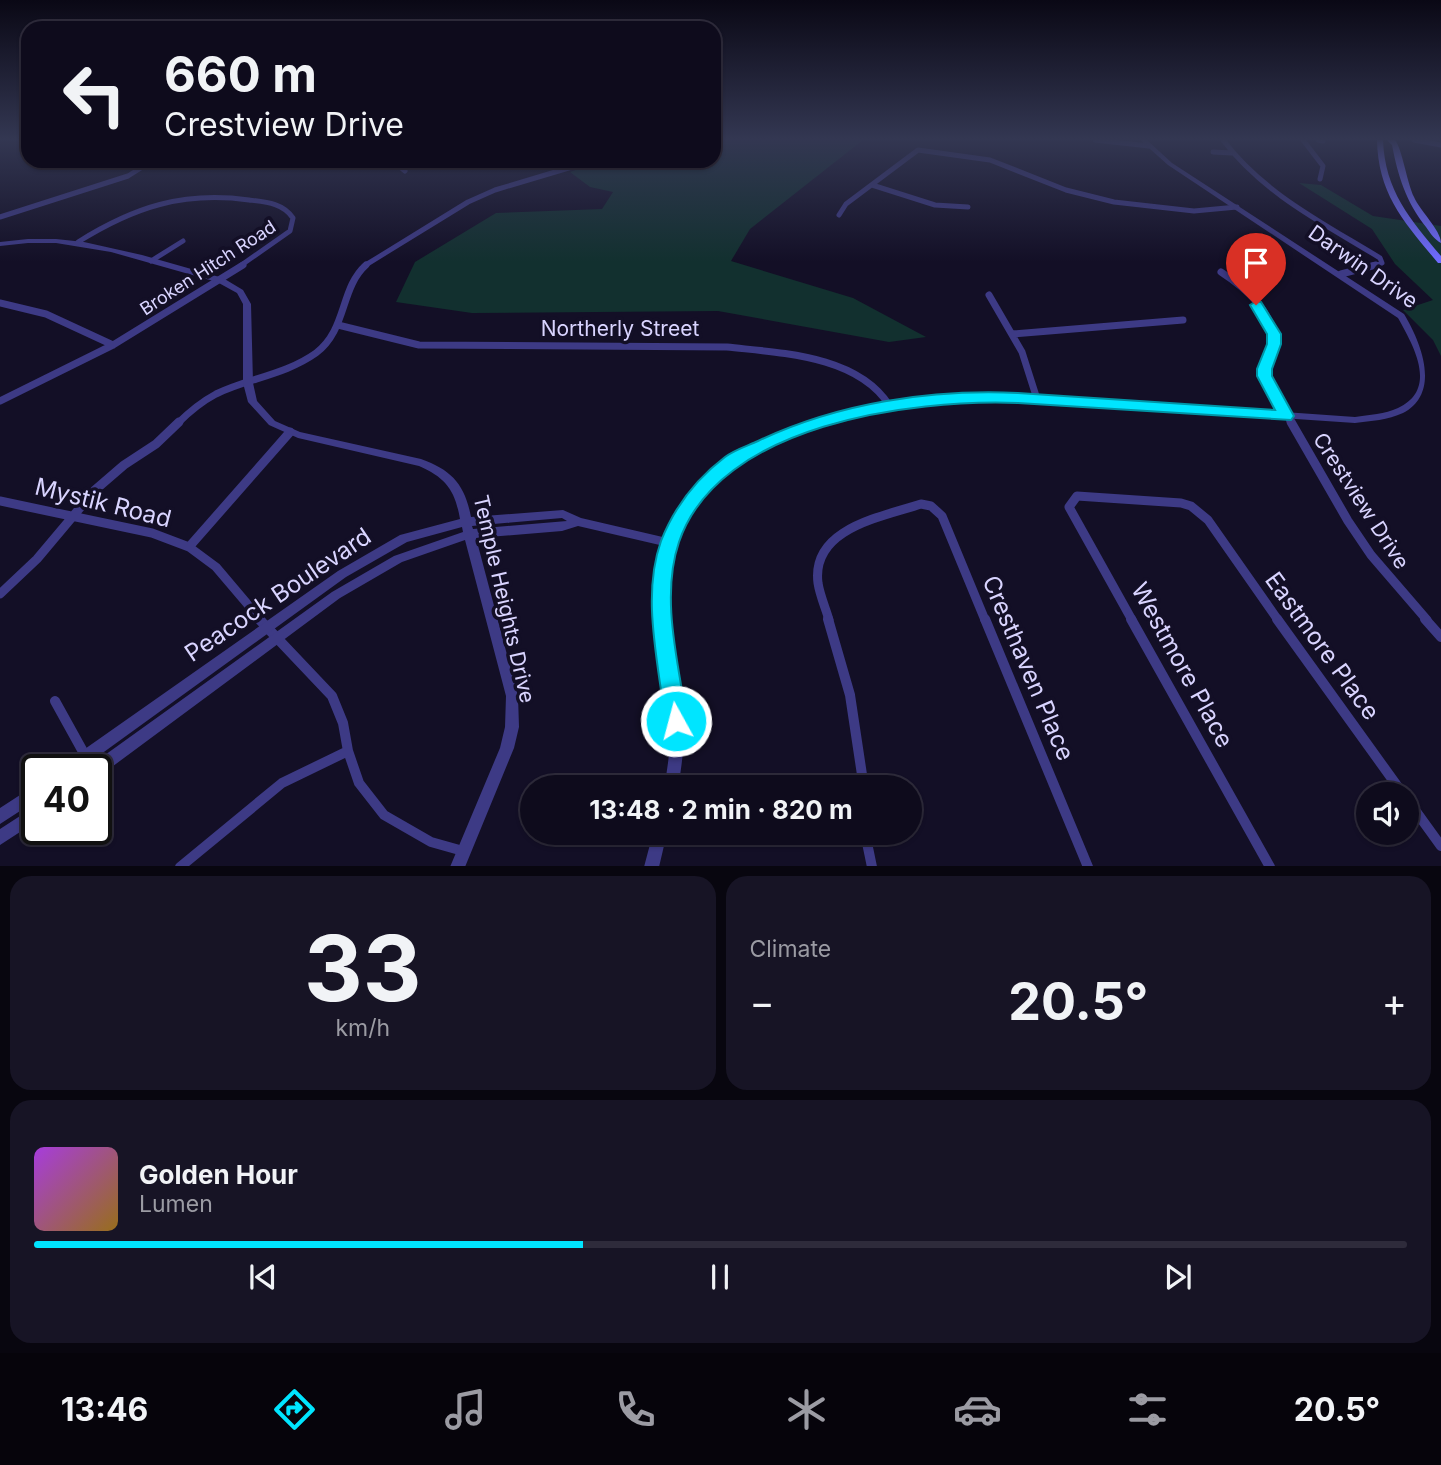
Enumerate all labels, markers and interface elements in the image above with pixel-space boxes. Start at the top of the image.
text: 660 m [164,45,317,104]
icon: left [49,49,140,140]
text: Crestview Drive [164,105,404,144]
street label: Broken Hitch Road [136,216,280,319]
street label: Darwin Drive [1304,220,1423,313]
pin [1226,233,1286,305]
icon: arrive [1237,244,1275,282]
street label: Northerly Street [541,316,699,341]
street label: Crestview Drive [1308,428,1415,574]
street label: Mystik Road [32,472,174,533]
street label: Temple Heights Drive [468,492,541,705]
street label: Peacock Boulevard [179,521,376,668]
street label: Eastmore Place [1259,566,1386,725]
street label: Cresthaven Place [976,571,1081,765]
street label: Westmore Place [1125,577,1240,752]
position arrow [639,684,713,758]
speed limit sign: 40 [21,754,112,845]
map controls [1356,782,1419,845]
button: sound [1356,782,1419,845]
text: 13:48 · 2 min · 820 m [589,794,853,825]
text: 33 [304,913,421,1023]
text: Climate [750,935,831,963]
text: 20.5° [1008,970,1148,1033]
text: − [750,979,775,1025]
text: + [1382,979,1407,1025]
text: km/h [335,1014,390,1042]
text: Golden Hour [139,1159,298,1190]
text: Lumen [139,1190,213,1218]
icon: previous [244,1258,282,1296]
icon: pause [701,1258,739,1296]
icon: next [1159,1258,1197,1296]
icon: directions [270,1385,319,1434]
icon: music [441,1385,490,1434]
icon: phone [611,1385,660,1434]
icon: climate [782,1385,831,1434]
icon: car [953,1385,1002,1434]
icon: filters [1123,1385,1172,1434]
text: 13:46 [61,1390,148,1429]
text: 20.5° [1294,1390,1380,1429]

